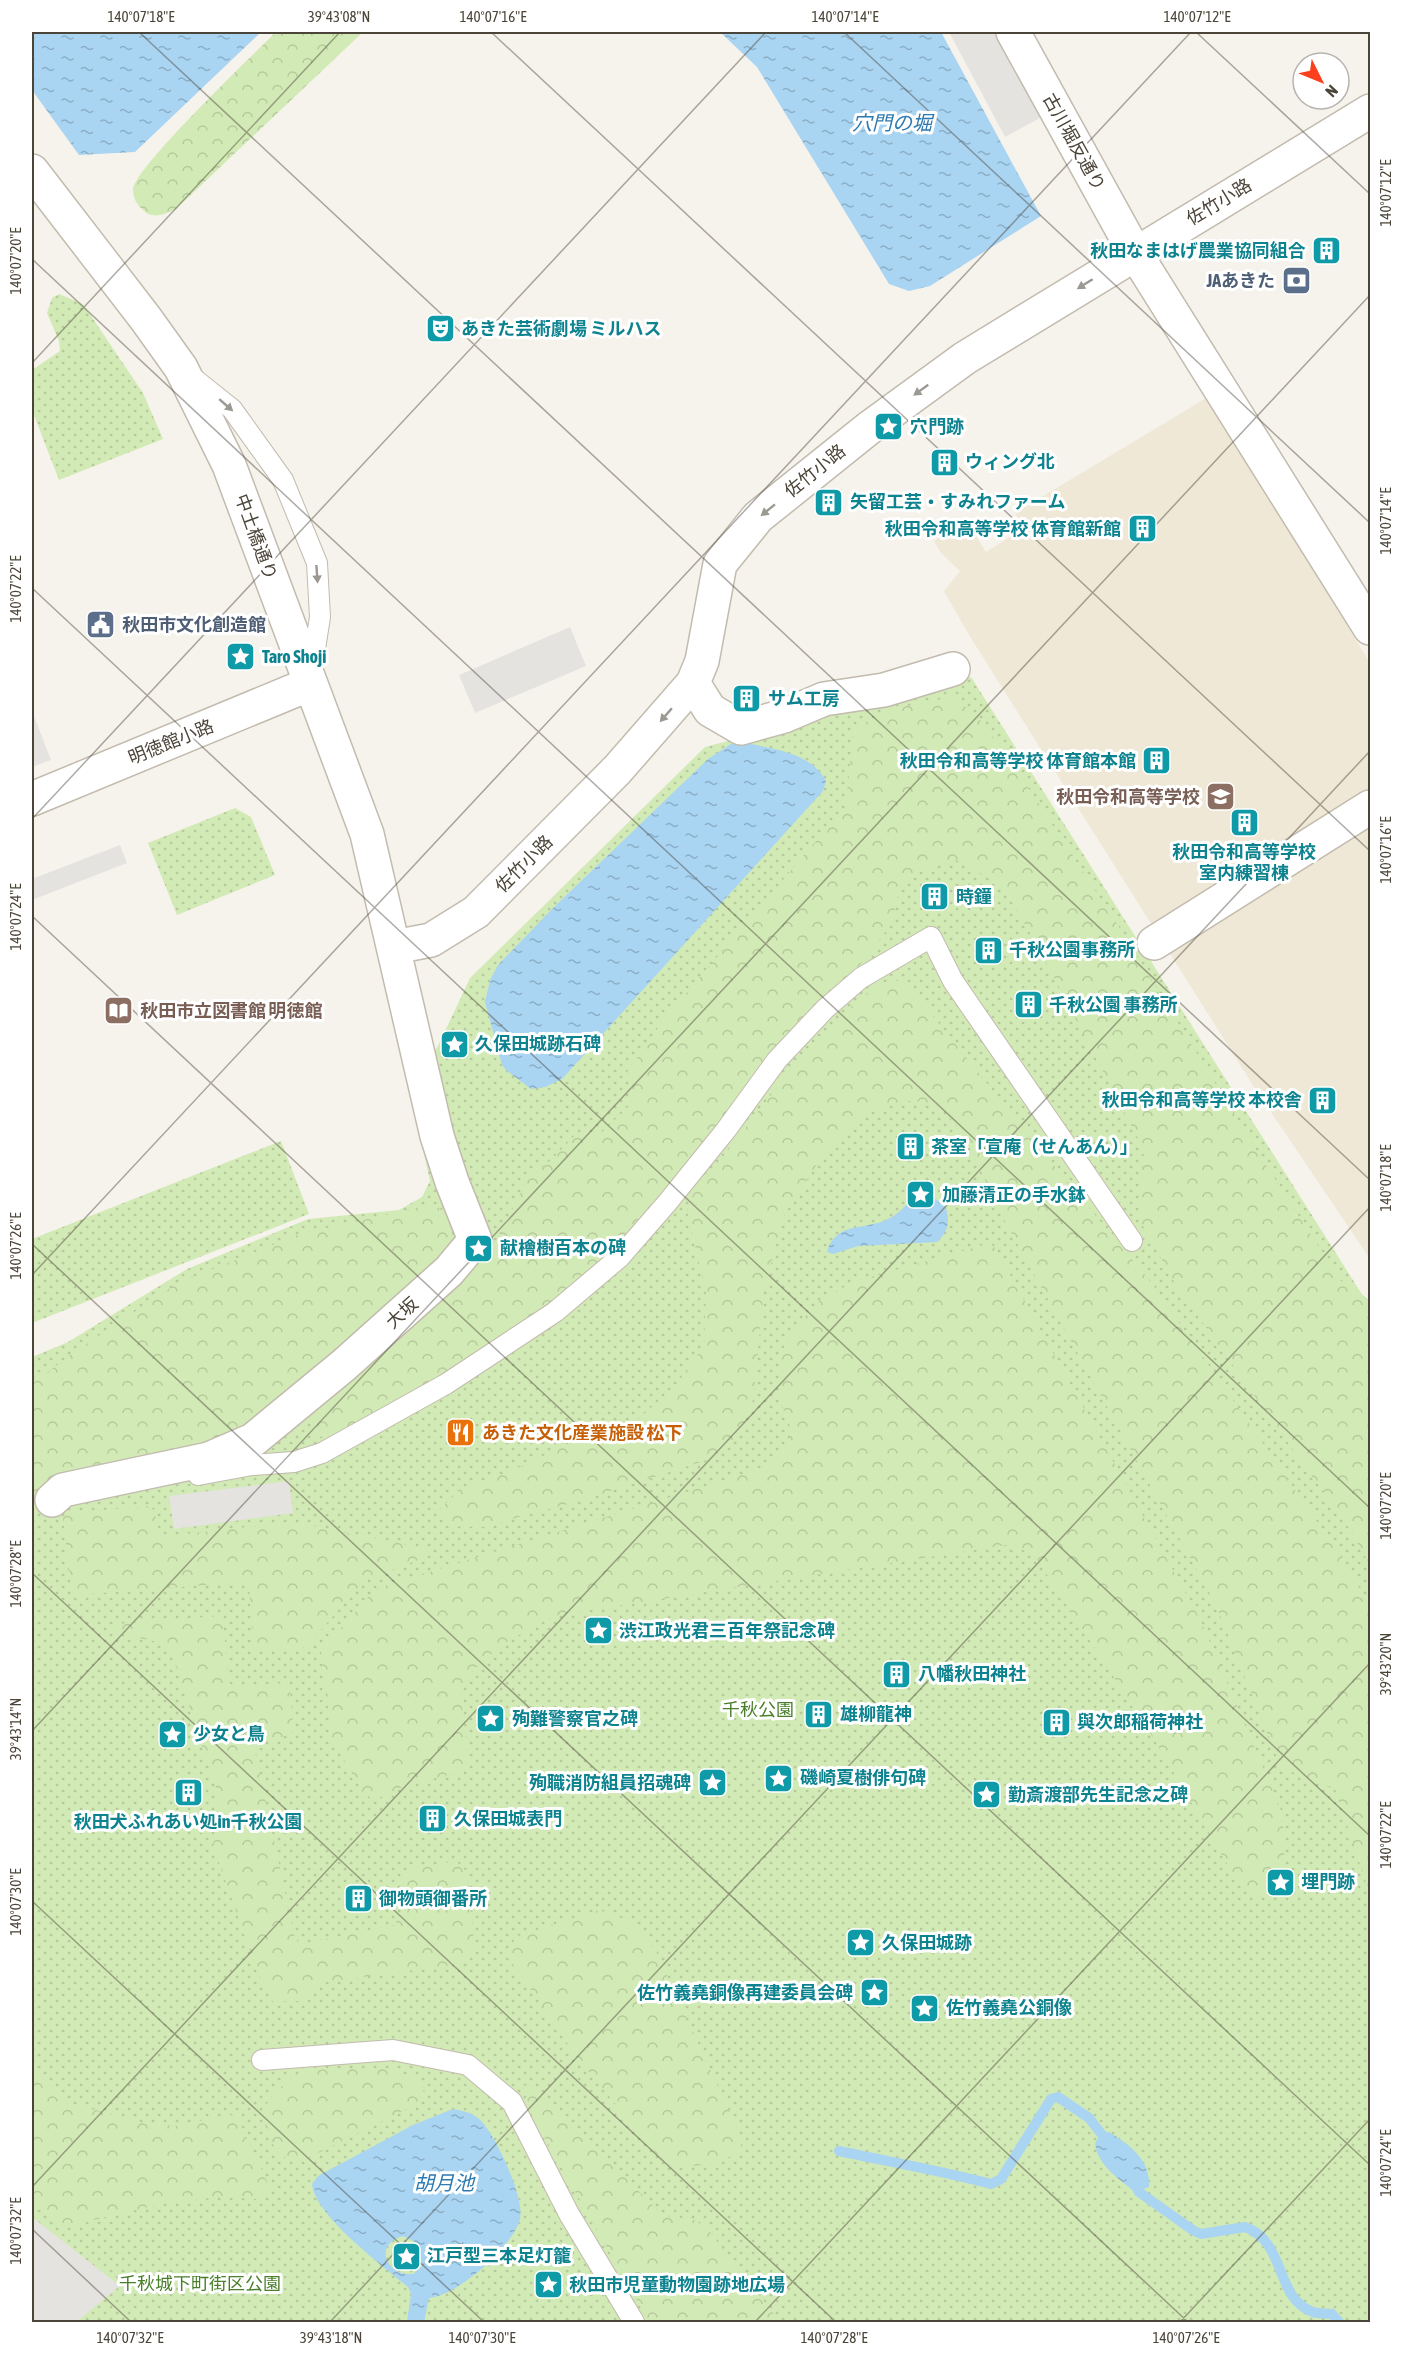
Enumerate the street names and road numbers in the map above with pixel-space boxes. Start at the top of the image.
street label: 古川堀反通り [1039,89,1110,194]
street label: 佐竹小路 [1182,174,1255,229]
street label: 佐竹小路 [780,440,849,501]
street label: 中土橋通り [231,491,282,583]
street label: 明徳館小路 [125,715,216,768]
street label: 佐竹小路 [491,831,557,897]
street label: 大坂 [381,1293,422,1332]

